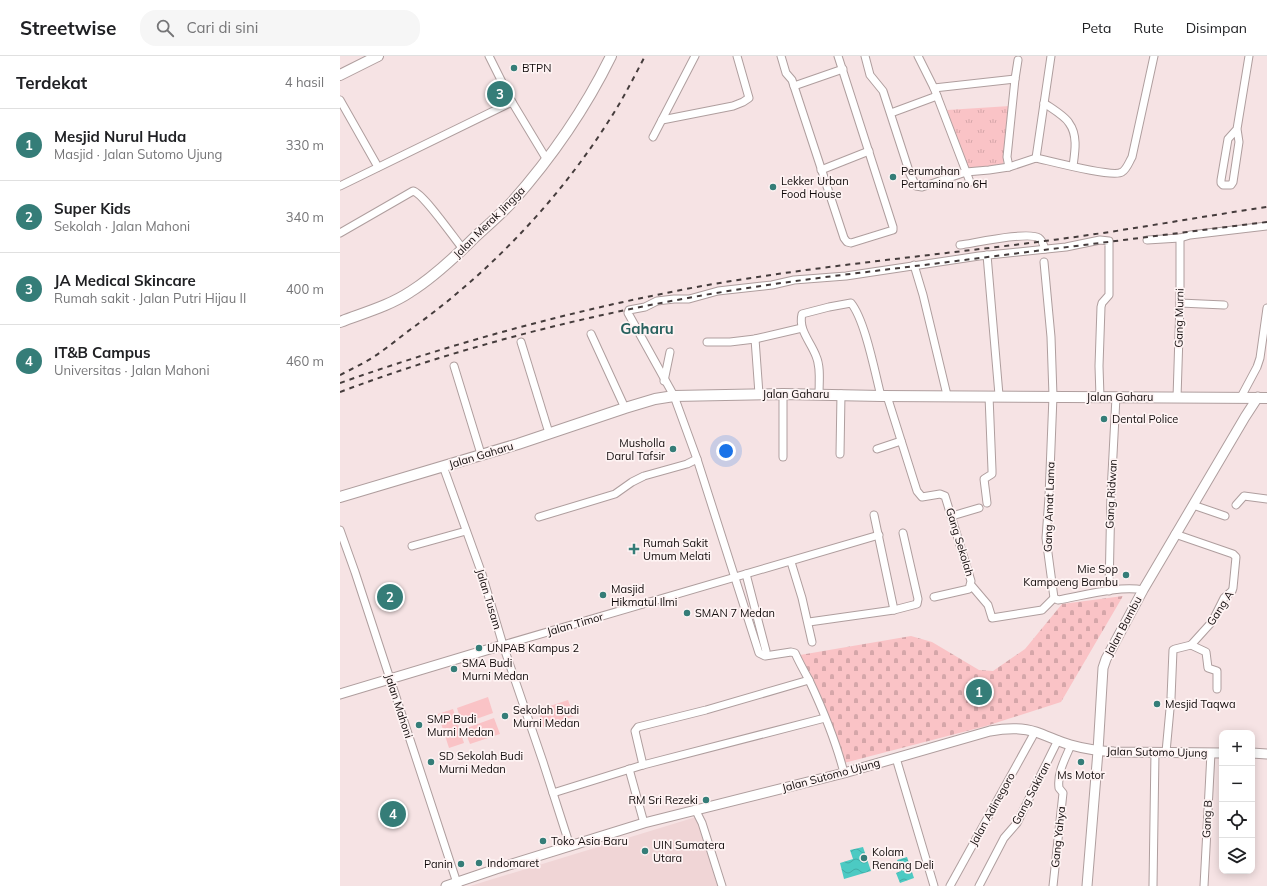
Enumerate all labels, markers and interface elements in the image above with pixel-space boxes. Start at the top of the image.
search box [140,10,420,46]
text: Streetwise [20,16,116,40]
icon: search [154,17,176,39]
text: Cari di sini [186,18,258,37]
text: Peta [1082,19,1111,37]
text: Rute [1133,19,1164,37]
text: Disimpan [1186,19,1247,37]
place label: BTPN [522,61,551,75]
marker: BTPN [509,63,519,73]
text: Terdekat [16,72,87,93]
text: 4 hasil [285,74,324,90]
pin: 3 [487,79,513,109]
text: Mesjid Nurul Huda [54,127,186,146]
text: 1 [25,137,33,153]
text: 330 m [286,137,324,153]
text: Masjid · Jalan Sutomo Ujung [54,146,222,162]
place label: Perumahan Pertamina no 6H [901,164,987,191]
marker: Perumahan Pertamina no 6H [888,172,898,182]
place label: Lekker Urban Food House [781,174,849,201]
marker: Lekker Urban Food House [768,182,778,192]
street label: Jalan Merak Jingga [450,183,528,261]
text: Super Kids [54,199,131,218]
text: 2 [25,209,33,225]
text: 340 m [286,209,324,225]
text: Sekolah · Jalan Mahoni [54,218,190,234]
text: JA Medical Skincare [54,271,196,290]
text: 3 [25,281,33,297]
text: 400 m [286,281,324,297]
street label: Gang Murni [1171,288,1187,348]
text: Rumah sakit · Jalan Putri Hijau II [54,290,246,306]
district label: Gaharu [620,319,674,338]
text: IT&B Campus [54,343,151,362]
text: 4 [25,353,33,369]
text: 460 m [286,353,324,369]
text: Universitas · Jalan Mahoni [54,362,210,378]
street label: Jalan Gaharu [763,387,829,401]
street label: Jalan Gaharu [1087,390,1153,404]
place label: Dental Police [1112,412,1178,426]
marker: Dental Police [1099,414,1109,424]
place label: Musholla Darul Tafsir [606,436,665,463]
street label: Jalan Gaharu [447,439,515,471]
your location [716,441,736,461]
marker: Musholla Darul Tafsir [668,444,678,454]
street label: Gang Ridwan [1102,459,1120,529]
street label: Gang Amat Lama [1040,462,1058,552]
street label: Gang Sekolah [943,506,977,578]
place label: Rumah Sakit Umum Melati [643,536,711,563]
marker: Rumah Sakit Umum Melati [628,543,640,555]
place label: Mie Sop Kampoeng Bambu [1023,562,1118,589]
street label: Jalan Tusam [473,567,505,631]
marker: Mie Sop Kampoeng Bambu [1121,570,1131,580]
pin: 2 [377,582,403,612]
place label: Masjid Hikmatul Ilmi [611,582,677,609]
street label: Gang A [1204,588,1236,628]
marker: Masjid Hikmatul Ilmi [598,590,608,600]
street label: Jalan Bambu [1101,594,1145,658]
place label: SMAN 7 Medan [695,606,775,620]
marker: SMAN 7 Medan [682,608,692,618]
street label: Jalan Timor [545,609,605,639]
place label: UNPAB Kampus 2 [487,641,580,655]
marker: UNPAB Kampus 2 [474,643,484,653]
place label: SMA Budi Murni Medan [462,656,529,683]
marker: SMA Budi Murni Medan [449,664,459,674]
street label: Jalan Mahoni [382,672,416,740]
pin: 1 [966,677,992,707]
place label: Mesjid Taqwa [1165,697,1236,711]
marker: Mesjid Taqwa [1152,699,1162,709]
place label: Sekolah Budi Murni Medan [513,703,580,730]
marker: Sekolah Budi Murni Medan [500,711,510,721]
place label: SMP Budi Murni Medan [427,712,494,739]
marker: SMP Budi Murni Medan [414,720,424,730]
map controls [1219,730,1255,874]
button: + [1219,730,1255,766]
street label: Jalan Sutomo Ujung [1106,744,1208,760]
place label: SD Sekolah Budi Murni Medan [439,749,523,776]
street label: Jalan Sutomo Ujung [780,755,882,795]
marker: SD Sekolah Budi Murni Medan [426,757,436,767]
marker: Ms Motor [1076,757,1086,767]
street label: Gang Sakiran [1009,759,1053,827]
button: − [1219,766,1255,802]
place label: Ms Motor [1057,768,1105,782]
street label: Jalan Adinegoro [966,770,1018,848]
place label: RM Sri Rezeki [628,793,698,807]
marker: RM Sri Rezeki [701,795,711,805]
pin: 4 [380,799,406,829]
street label: Gang B [1199,800,1215,838]
button: locate [1219,802,1255,838]
street label: Gang Yahya [1048,806,1068,868]
place label: Toko Asia Baru [551,834,628,848]
marker: Toko Asia Baru [538,836,548,846]
place label: UIN Sumatera Utara [653,838,725,865]
button: layers [1219,838,1255,874]
place label: Kolam Renang Deli [872,845,934,872]
marker: UIN Sumatera Utara [640,846,650,856]
marker: Kolam Renang Deli [859,853,869,863]
place label: Indomaret [487,856,539,870]
place label: Panin [424,857,453,871]
marker: Indomaret [474,858,484,868]
marker: Panin [456,859,466,869]

